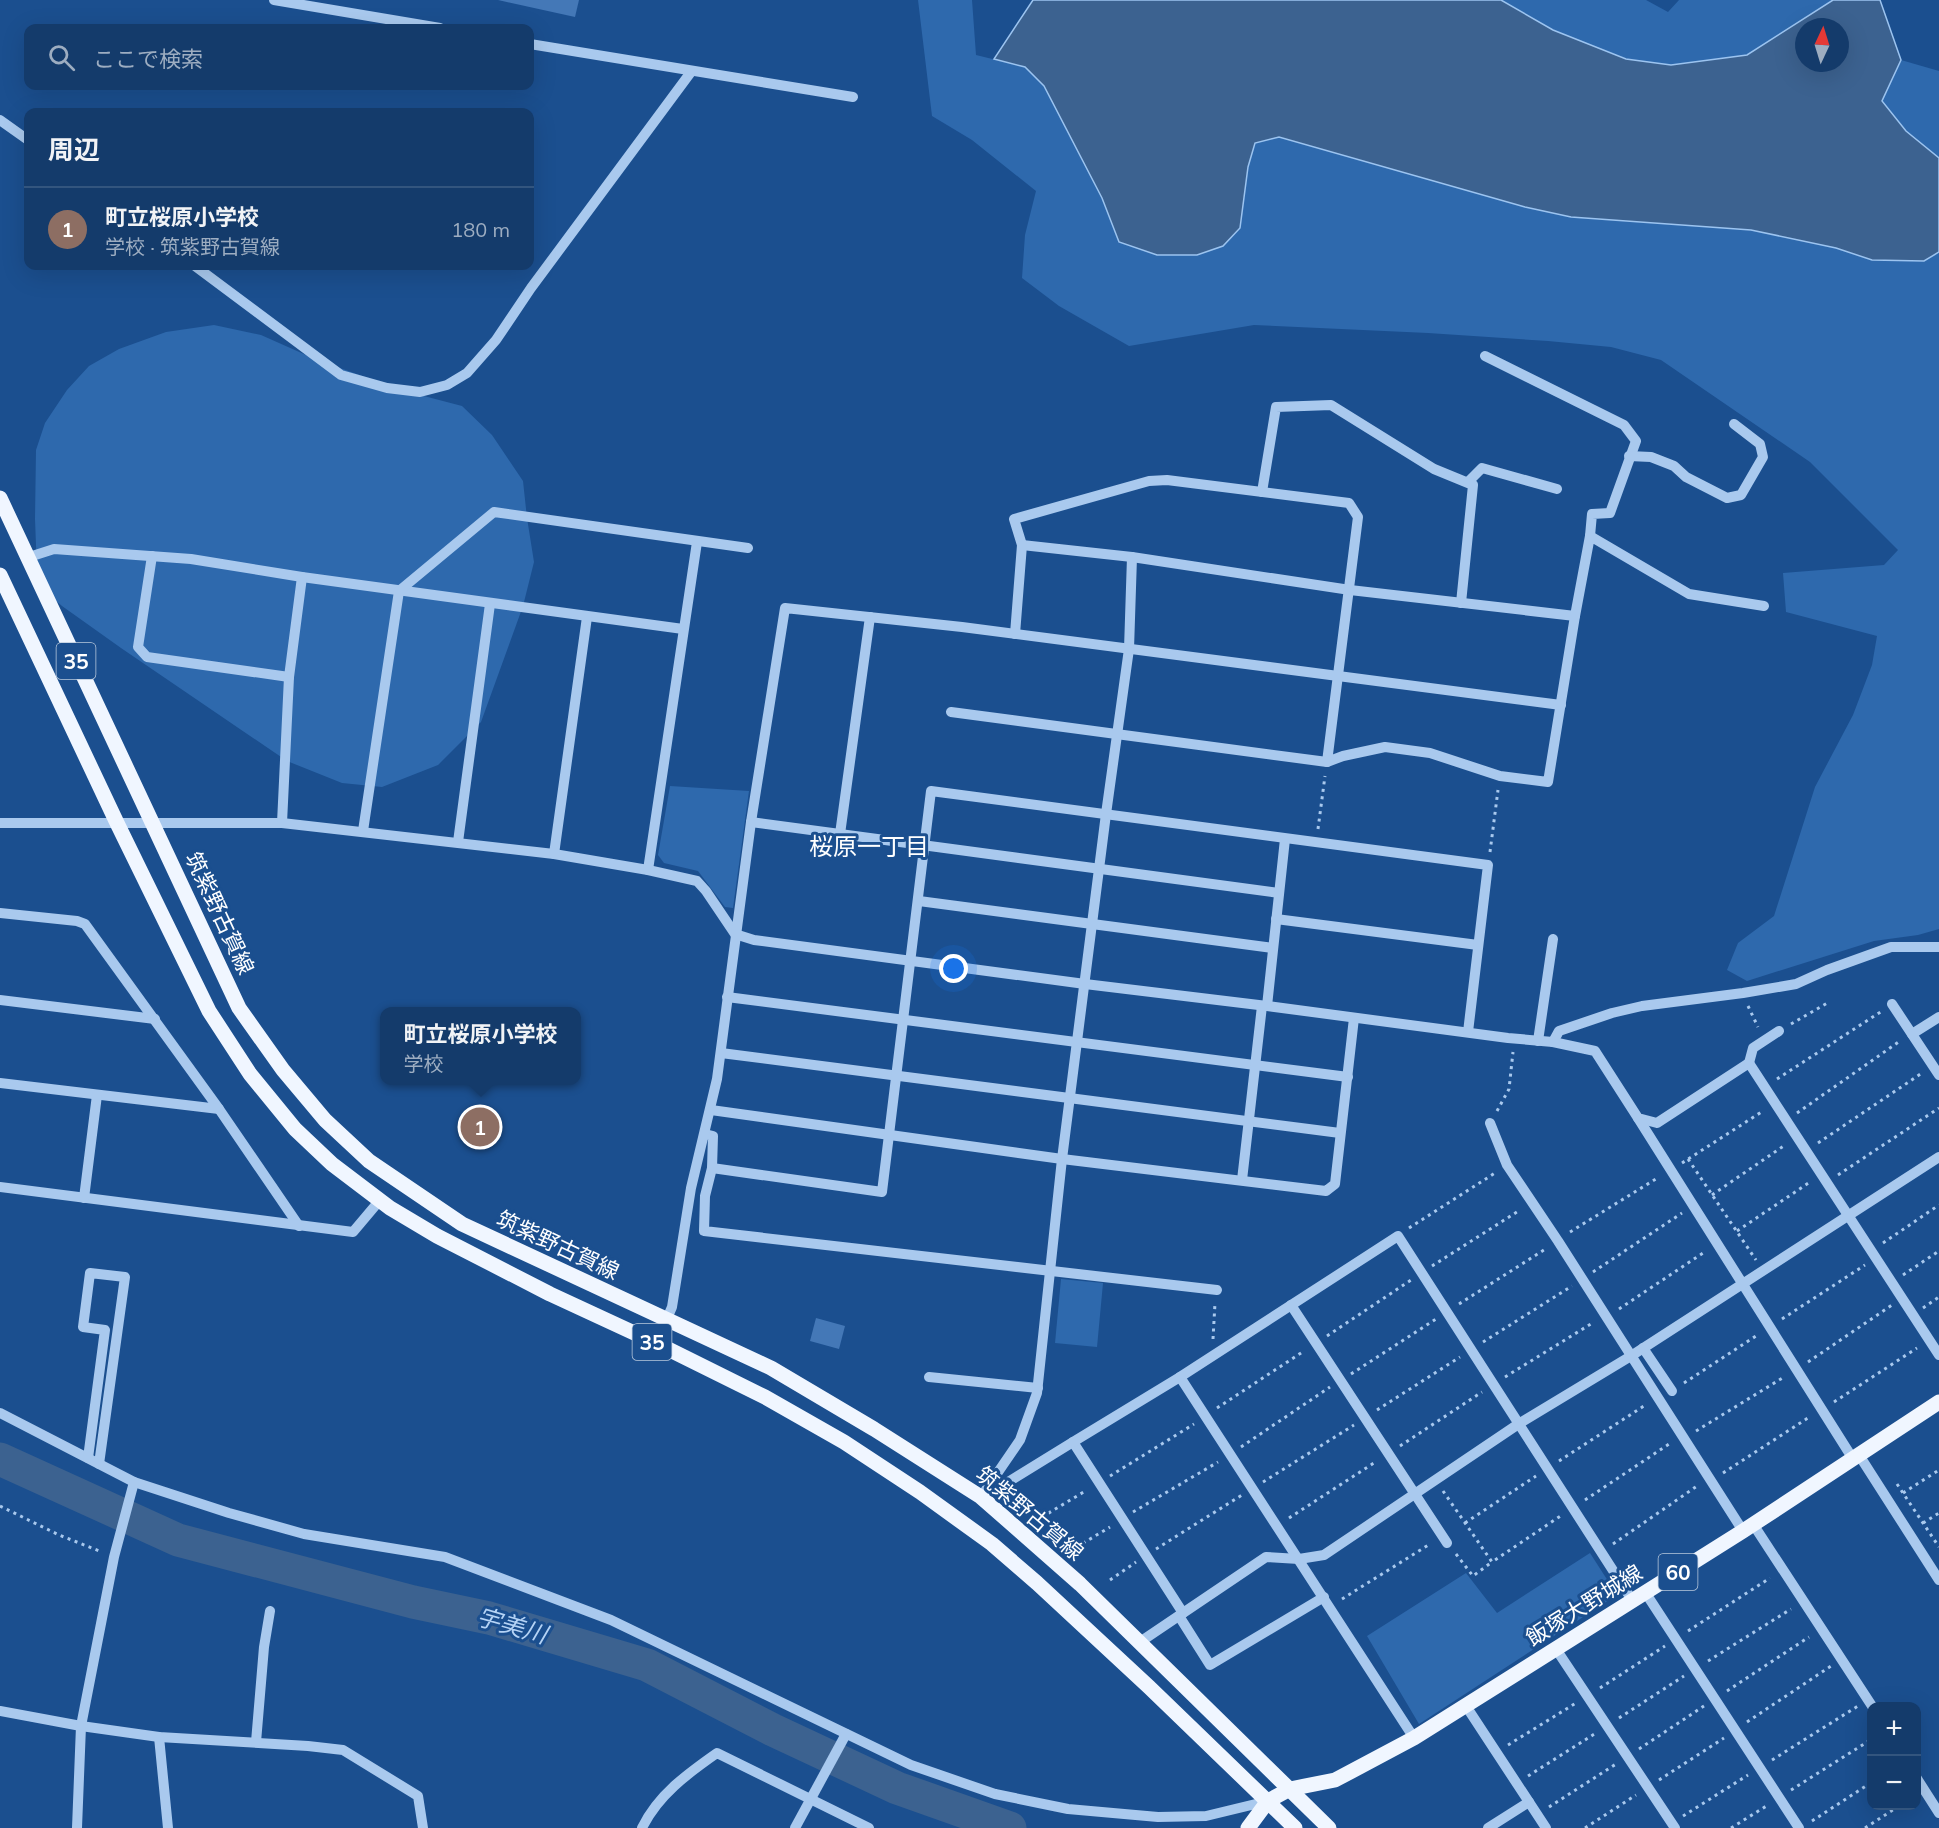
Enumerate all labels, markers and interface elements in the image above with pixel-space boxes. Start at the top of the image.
north arrow [1795,18,1849,72]
search box [24,24,534,90]
icon: search [45,41,78,74]
text: ここで検索 [93,45,203,73]
text: 周辺 [48,133,100,166]
text: 町立桜原小学校 [105,203,259,231]
text: 1 [62,217,74,242]
text: 180 m [451,217,510,242]
text: 学校 · 筑紫野古賀線 [105,234,280,259]
road number: 35 [56,643,96,679]
district label: 桜原一丁目 [809,831,929,861]
street label: 筑紫野古賀線 [179,847,261,979]
your location [939,954,968,983]
popup [380,1007,581,1085]
text: 町立桜原小学校 [403,1020,558,1048]
text: 学校 [403,1051,443,1076]
pin: 1 [460,1104,500,1150]
street label: 筑紫野古賀線 [492,1204,624,1286]
road number: 35 [632,1324,672,1360]
street label: 筑紫野古賀線 [970,1460,1090,1566]
road number: 60 [1658,1554,1698,1590]
street label: 飯塚大野城線 [1521,1558,1647,1652]
water label: 宇美川 [473,1601,554,1650]
map controls [1867,1702,1921,1810]
button: + [1867,1702,1921,1756]
button: − [1867,1756,1921,1810]

